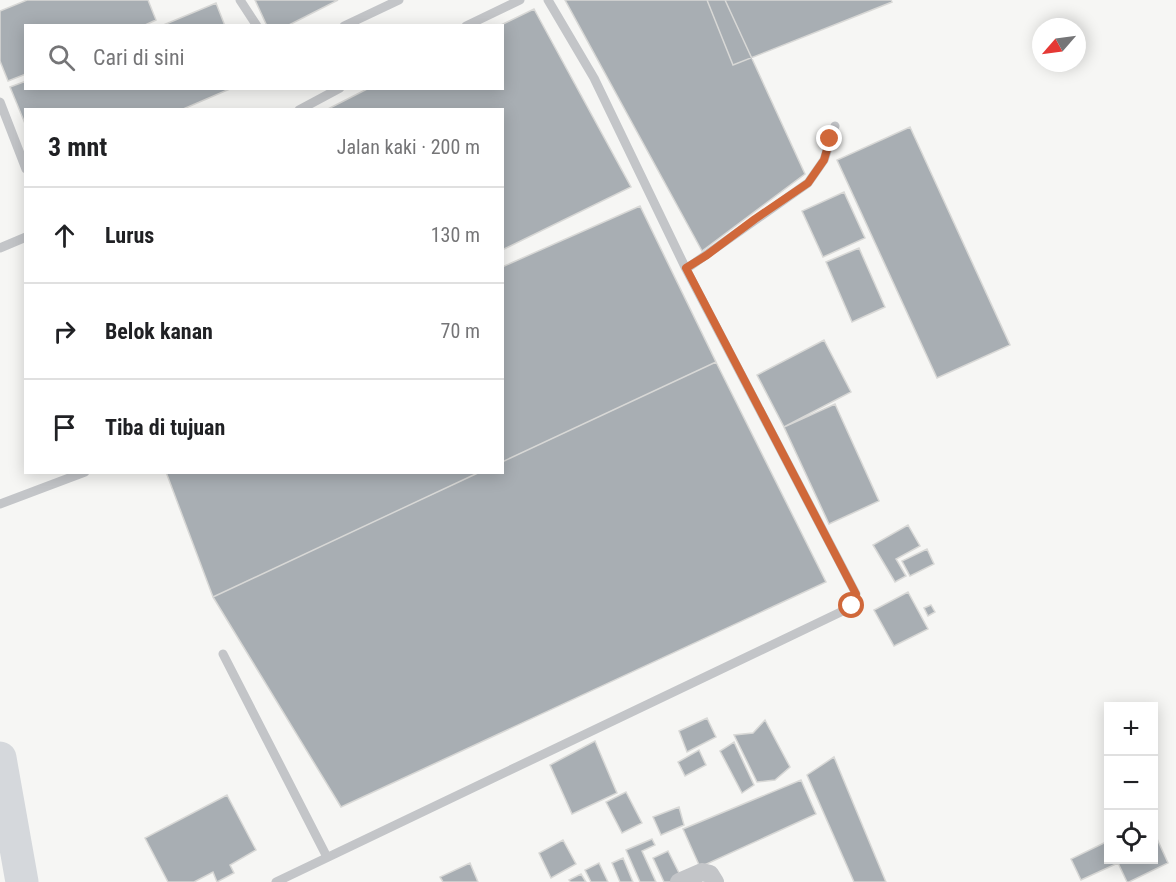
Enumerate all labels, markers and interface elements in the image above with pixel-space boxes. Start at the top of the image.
north arrow [1032,18,1086,72]
search box [24,24,504,90]
icon: search [45,41,78,74]
text: Cari di sini [93,45,185,70]
route end [816,125,842,151]
text: 3 mnt [48,132,107,162]
text: Jalan kaki · 200 m [337,135,480,159]
icon: ahead [48,219,81,252]
text: Lurus [105,223,154,248]
text: 130 m [431,223,480,247]
icon: right [48,315,81,348]
text: Belok kanan [105,319,213,344]
text: 70 m [441,319,480,343]
icon: arrive [48,411,81,444]
text: Tiba di tujuan [105,415,225,440]
route start [838,592,864,618]
map controls [1104,702,1158,864]
button: + [1104,702,1158,756]
button: − [1104,756,1158,810]
button: locate [1104,810,1158,864]

